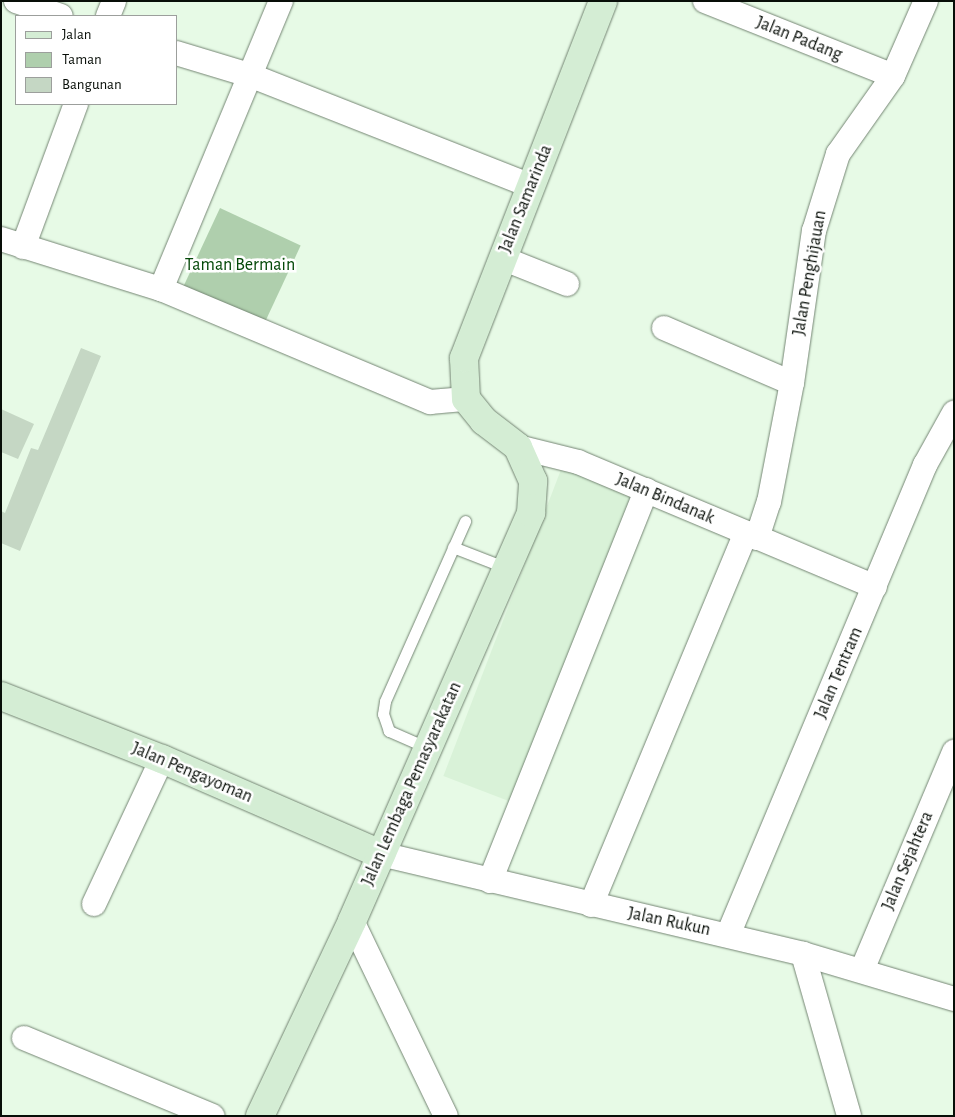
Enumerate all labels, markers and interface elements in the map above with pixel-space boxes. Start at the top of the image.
street label: Jalan Padang [753,12,845,66]
legend [15,15,178,105]
text: Jalan [62,27,92,42]
text: Taman [62,52,102,67]
text: Bangunan [62,77,122,92]
street label: Jalan Samarinda [495,142,557,256]
street label: Jalan Penghijauan [788,209,832,337]
park label: Taman Bermain [185,254,295,276]
street label: Jalan Bindanak [612,469,718,529]
street label: Jalan Tentram [810,624,868,722]
street label: Jalan Lembaga Pemasyarakatan [357,679,467,889]
street label: Jalan Pengayoman [128,738,256,808]
street label: Jalan Sejahtera [878,808,938,914]
street label: Jalan Rukun [626,903,712,941]

